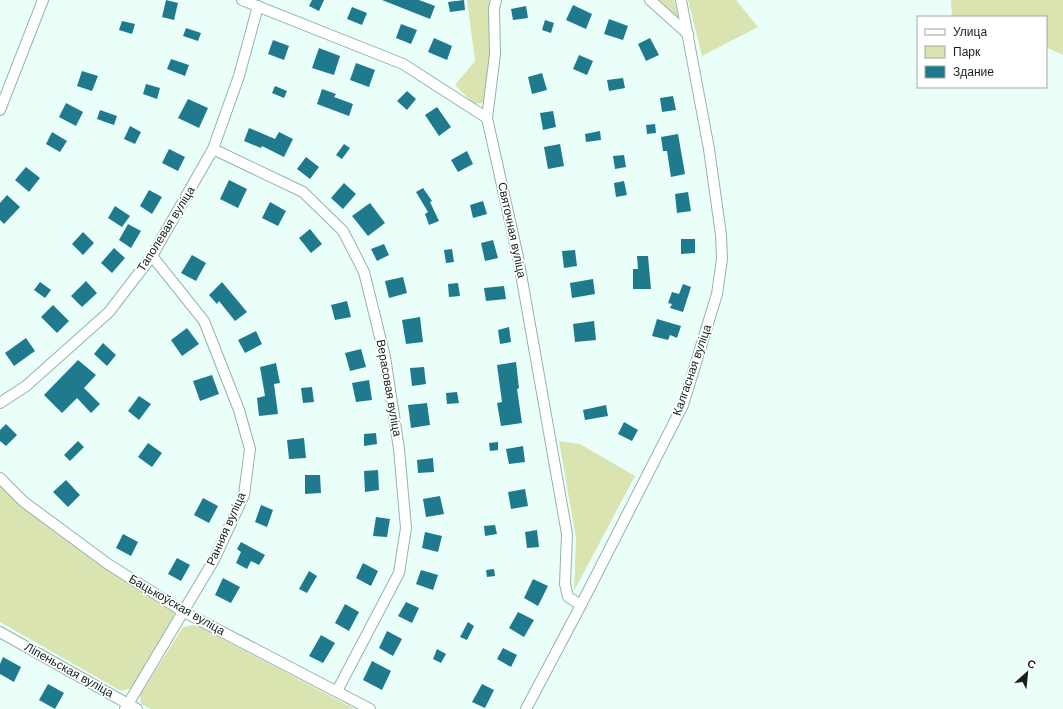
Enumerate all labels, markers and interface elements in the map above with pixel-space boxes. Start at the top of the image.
legend [917,16,1047,88]
text: Улица [953,24,987,40]
text: Парк [953,44,981,60]
text: Здание [953,64,994,80]
street label: Святочная вуліца [494,181,530,280]
street label: Таполевая вуліца [133,183,199,275]
street label: Калгасная вуліца [669,322,715,418]
street label: Верасовая вуліца [373,338,405,438]
street label: Ранняя вуліца [203,489,249,568]
street label: Бацькоўская вуліца [126,571,228,639]
street label: Ліпеньская вуліца [22,639,117,701]
north arrow [1007,653,1047,693]
text: С [1025,656,1038,672]

